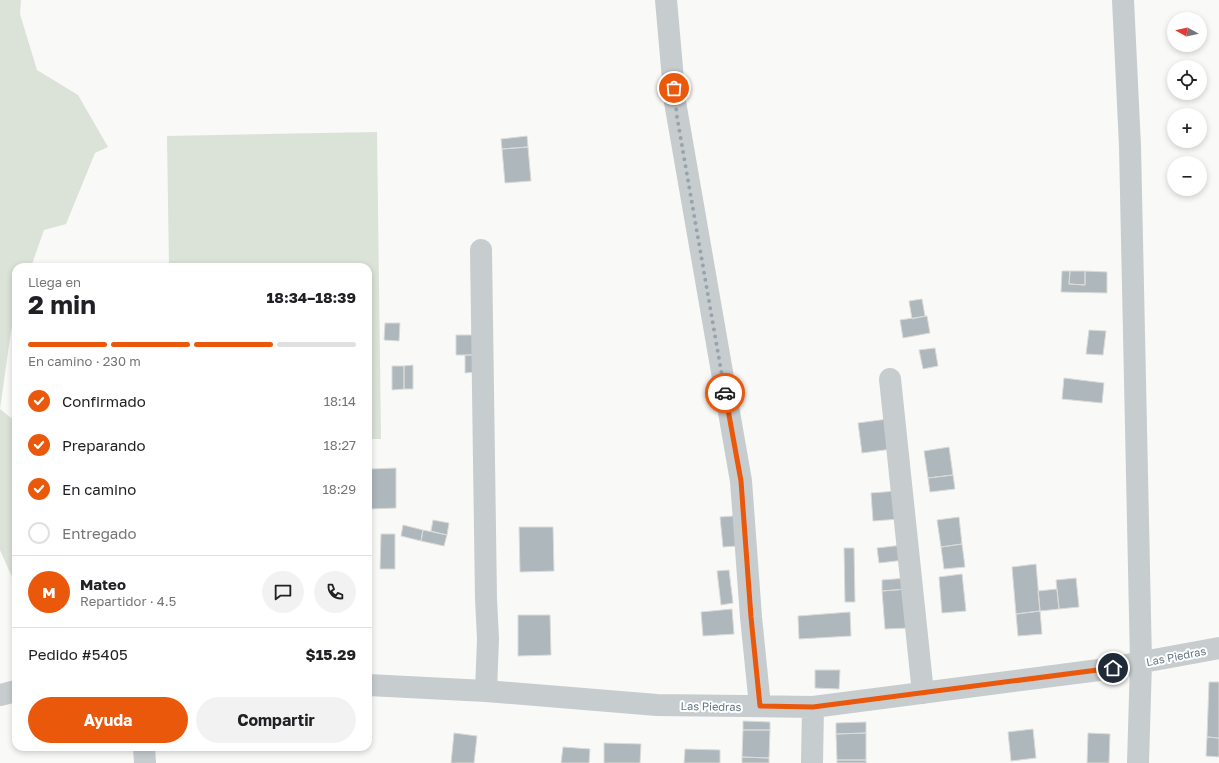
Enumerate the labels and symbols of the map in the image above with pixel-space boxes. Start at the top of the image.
north arrow [1167,12,1207,52]
pin [657,71,691,105]
courier [705,373,745,413]
street label: Las Piedras [1145,644,1207,668]
pin [1096,651,1130,685]
street label: Las Piedras [681,699,742,713]

